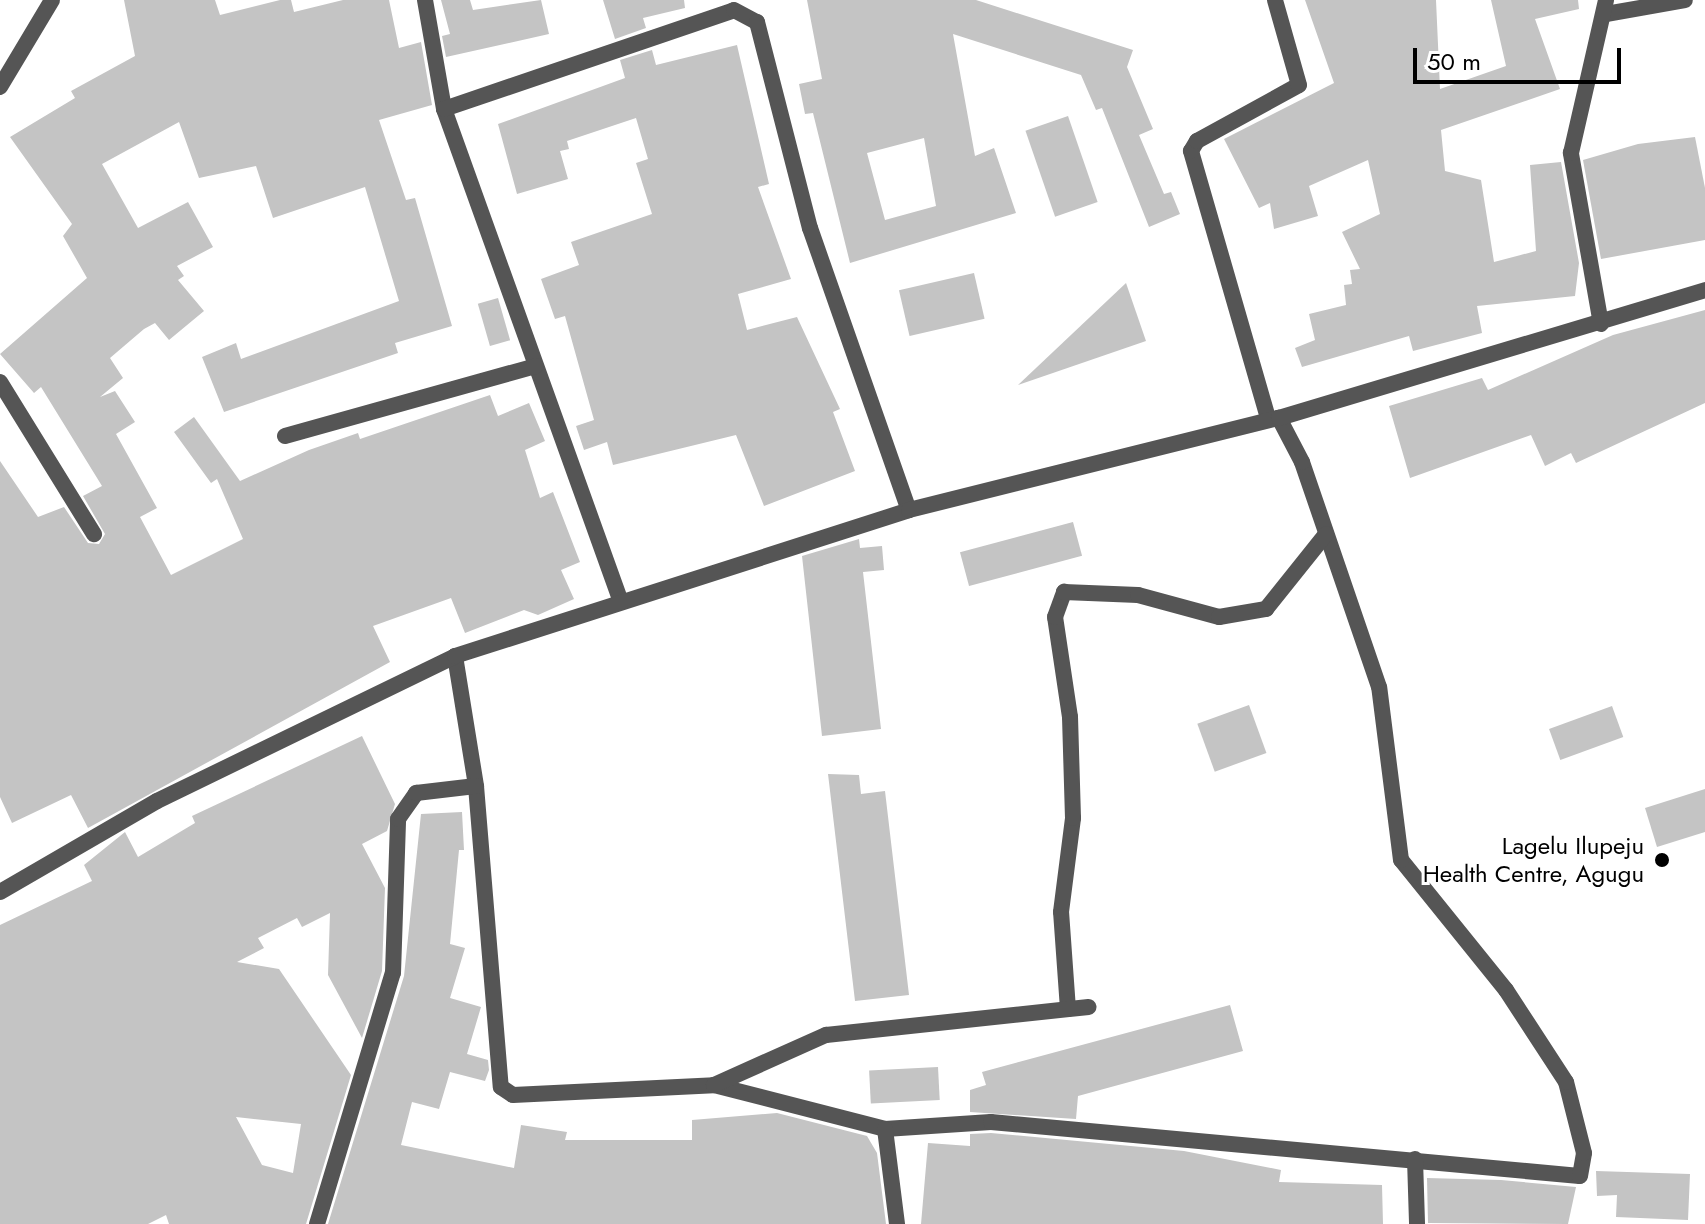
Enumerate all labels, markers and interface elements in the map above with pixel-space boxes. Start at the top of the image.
scale bar [1417,32,1625,82]
text: 50 m [1427,44,1481,79]
place label: Lagelu Ilupeju Health Centre, Agugu [1423,832,1644,888]
marker: Lagelu Ilupeju Health Centre, Agugu [1651,849,1673,871]

